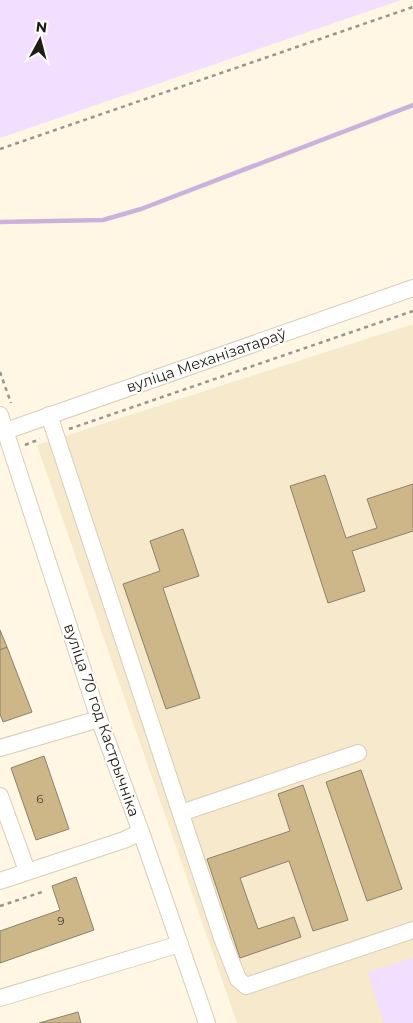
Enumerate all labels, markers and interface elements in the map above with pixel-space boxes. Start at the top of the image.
north arrow [15,15,65,65]
text: N [35,17,48,37]
street label: вуліца Механізатараў [124,323,289,396]
street label: вуліца 70 год Кастрычніка [60,621,144,819]
house number: 6 [36,791,44,806]
house number: 9 [57,913,65,928]

